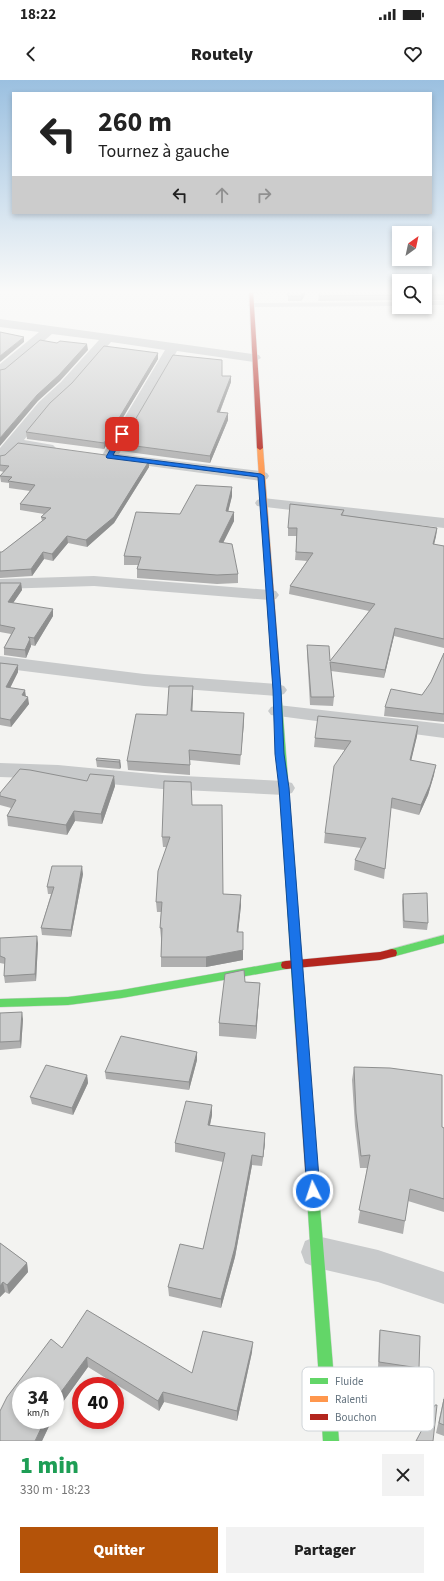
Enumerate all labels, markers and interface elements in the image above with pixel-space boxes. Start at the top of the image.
text: 18:22 [20,4,56,25]
text: Routely [191,42,253,67]
icon: back [20,43,42,65]
icon: heart [402,43,424,65]
text: 260 m [98,102,172,142]
icon: left [32,108,84,160]
text: Tournez à gauche [98,139,230,164]
icon: left [169,184,191,206]
icon: ahead [211,184,233,206]
icon: right [253,184,275,206]
north arrow [392,226,432,266]
map controls [392,226,432,314]
button: search [392,274,432,314]
pin [105,417,139,451]
icon: arrive [111,423,133,445]
position arrow [292,1170,334,1212]
legend [302,1367,434,1431]
text: Fluide [335,1374,364,1389]
speed limit sign: 40 [72,1377,124,1429]
text: 34 [27,1384,49,1412]
text: Ralenti [335,1392,367,1407]
text: km/h [27,1406,49,1420]
text: Bouchon [335,1410,376,1425]
text: 1 min [20,1448,79,1483]
button: close [382,1454,424,1496]
text: 330 m · 18:23 [20,1481,90,1499]
button: Quitter [20,1527,218,1573]
button: Partager [226,1527,424,1573]

